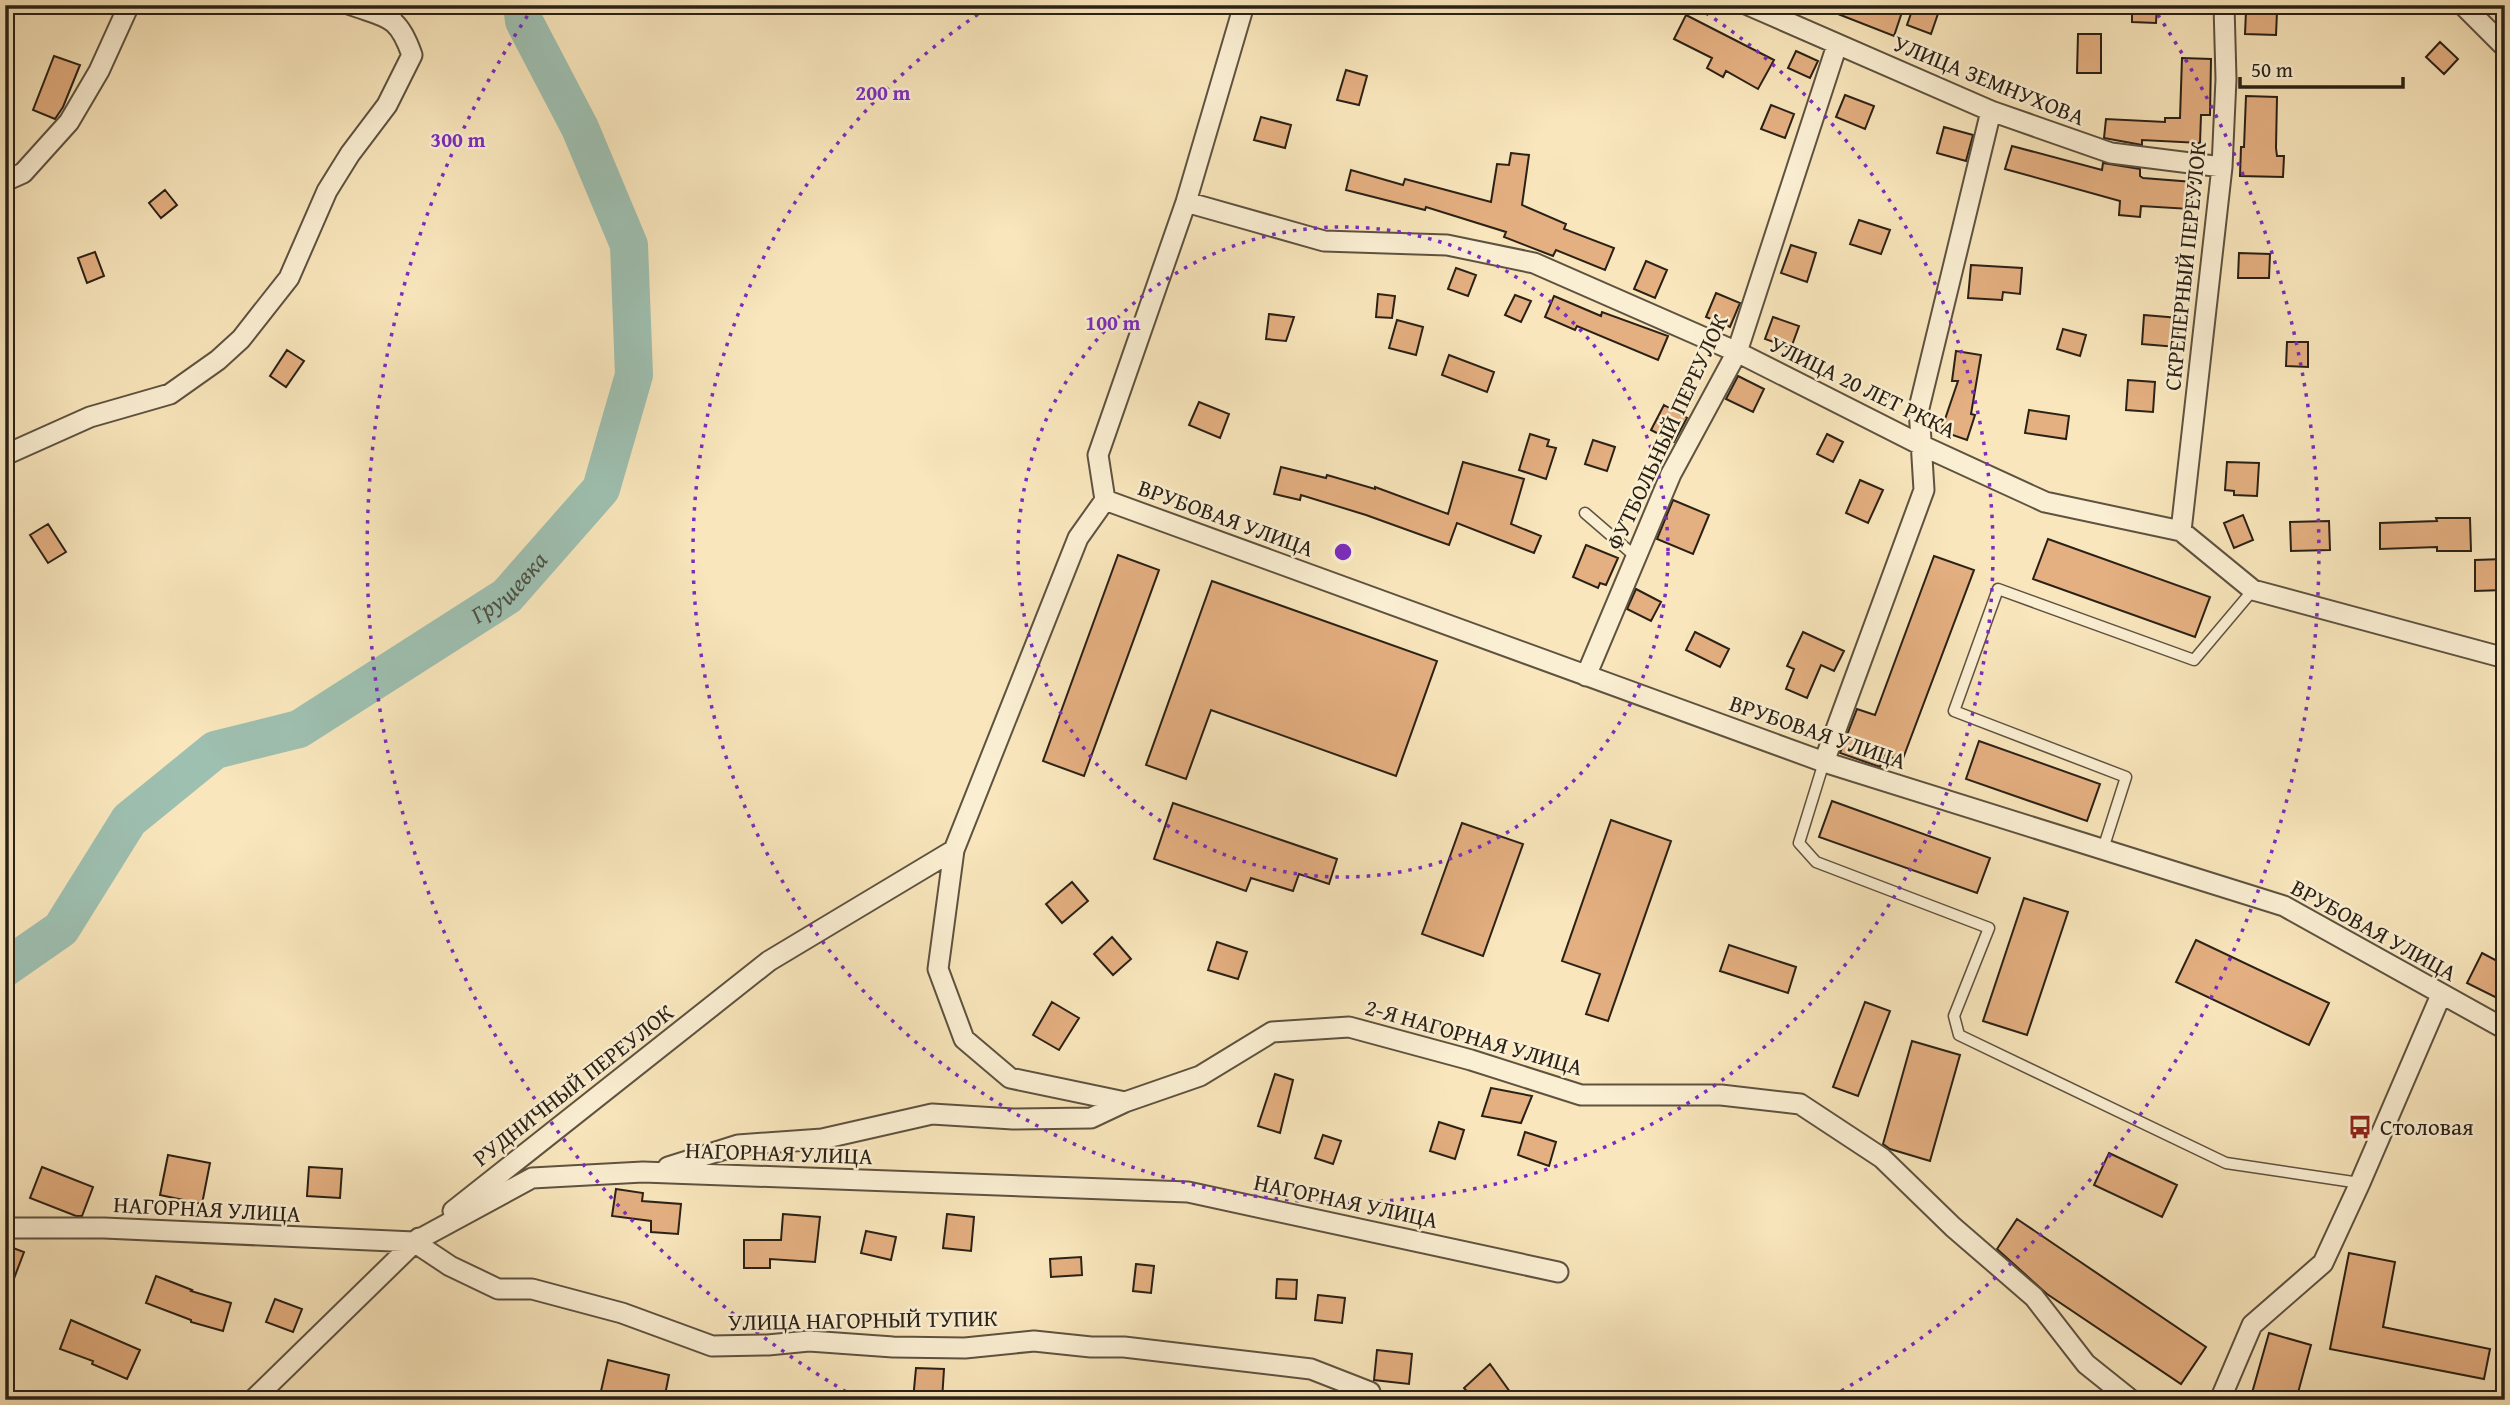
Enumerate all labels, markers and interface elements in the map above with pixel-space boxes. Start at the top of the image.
street label: УЛИЦА ЗЕМНУХОВА [1888,26,2090,133]
scale bar [2240,46,2403,90]
text: 50 m [2251,54,2293,85]
text: 200 m [855,77,911,108]
text: 300 m [430,124,486,155]
street label: СКРЕПЕРНЫЙ ПЕРЕУЛОК [2155,140,2214,392]
text: 100 m [1085,307,1141,338]
street label: ФУТБОЛЬНЫЙ ПЕРЕУЛОК [1597,308,1736,555]
street label: УЛИЦА 20 ЛЕТ РККА [1764,327,1962,446]
street label: ВРУБОВАЯ УЛИЦА [1134,470,1319,565]
centre of rings [1331,540,1355,564]
water label: Грушевка [463,544,555,632]
street label: ВРУБОВАЯ УЛИЦА [1725,686,1911,777]
street label: ВРУБОВАЯ УЛИЦА [2285,870,2463,989]
street label: 2-Я НАГОРНАЯ УЛИЦА [1361,990,1587,1083]
street label: РУДНИЧНЫЙ ПЕРЕУЛОК [465,996,680,1174]
place label: Столовая [2380,1110,2474,1143]
bus stop icon: Столовая [2346,1113,2374,1141]
street label: НАГОРНАЯ УЛИЦА [685,1133,873,1172]
street label: НАГОРНАЯ УЛИЦА [1251,1165,1441,1236]
street label: НАГОРНАЯ УЛИЦА [113,1187,301,1230]
street label: УЛИЦА НАГОРНЫЙ ТУПИК [728,1301,998,1338]

